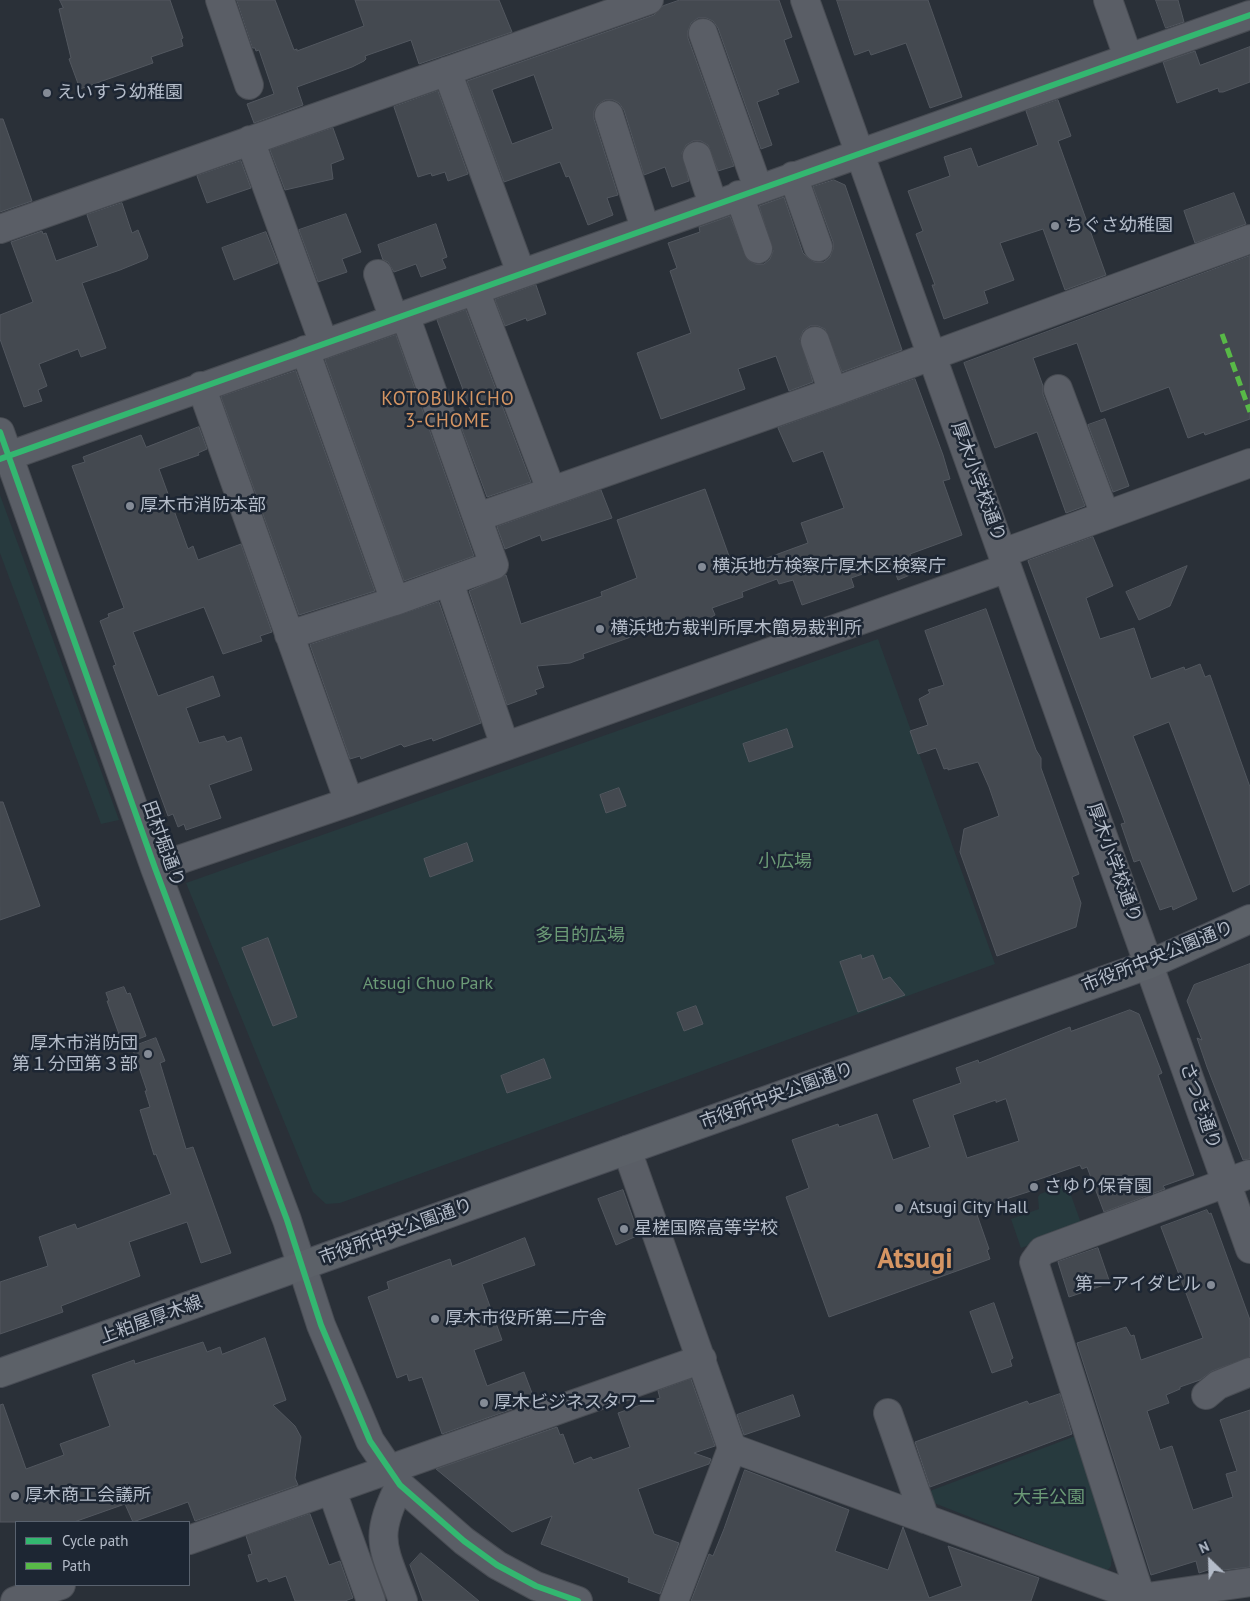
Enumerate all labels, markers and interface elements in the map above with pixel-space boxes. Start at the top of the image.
place label: えいすう幼稚園 [57,82,183,104]
marker: えいすう幼稚園 [41,87,53,99]
place label: ちぐさ幼稚園 [1065,215,1173,237]
marker: ちぐさ幼稚園 [1049,220,1061,232]
district label: KOTOBUKICHO 3-CHOME [380,389,516,433]
street label: 厚木小学校通り [946,419,1010,545]
place label: 厚木市消防本部 [140,495,266,517]
marker: 厚木市消防本部 [124,500,136,512]
place label: 横浜地方検察庁厚木区検察庁 [712,556,946,578]
marker: 横浜地方検察庁厚木区検察庁 [696,561,708,573]
place label: 横浜地方裁判所厚木簡易裁判所 [610,618,862,640]
marker: 横浜地方裁判所厚木簡易裁判所 [594,623,606,635]
street label: 田村堀通り [137,798,189,890]
street label: 厚木小学校通り [1082,800,1146,926]
park label: 小広場 [758,851,812,873]
street label: 市役所中央公園通り [1079,917,1237,997]
park label: 多目的広場 [535,925,625,947]
park label: Atsugi Chuo Park [363,973,493,995]
place label: 厚木市消防団 第１分団第３部 [12,1033,138,1076]
marker: 厚木市消防団 第１分団第３部 [142,1048,154,1060]
street label: 市役所中央公園通り [697,1058,857,1134]
street label: さつき通り [1175,1060,1225,1152]
place label: さゆり保育園 [1044,1176,1152,1198]
marker: さゆり保育園 [1028,1181,1040,1193]
street label: 市役所中央公園通り [316,1194,476,1270]
place label: Atsugi City Hall [909,1197,1028,1219]
marker: Atsugi City Hall [893,1202,905,1214]
place label: 星槎国際高等学校 [634,1218,778,1240]
marker: 星槎国際高等学校 [618,1223,630,1235]
district label: Atsugi [877,1243,953,1277]
place label: 第一アイダビル [1075,1274,1201,1296]
marker: 第一アイダビル [1205,1279,1217,1291]
street label: 上粕屋厚木線 [97,1291,205,1349]
place label: 厚木市役所第二庁舎 [445,1308,607,1330]
marker: 厚木市役所第二庁舎 [429,1313,441,1325]
place label: 厚木ビジネスタワー [494,1392,656,1414]
marker: 厚木ビジネスタワー [478,1397,490,1409]
place label: 厚木商工会議所 [25,1485,151,1507]
park label: 大手公園 [1013,1487,1085,1509]
marker: 厚木商工会議所 [9,1490,21,1502]
legend [15,1521,190,1586]
text: Cycle path [62,1531,128,1550]
north arrow [1185,1536,1235,1586]
text: N [1196,1537,1212,1557]
text: Path [62,1556,91,1575]

